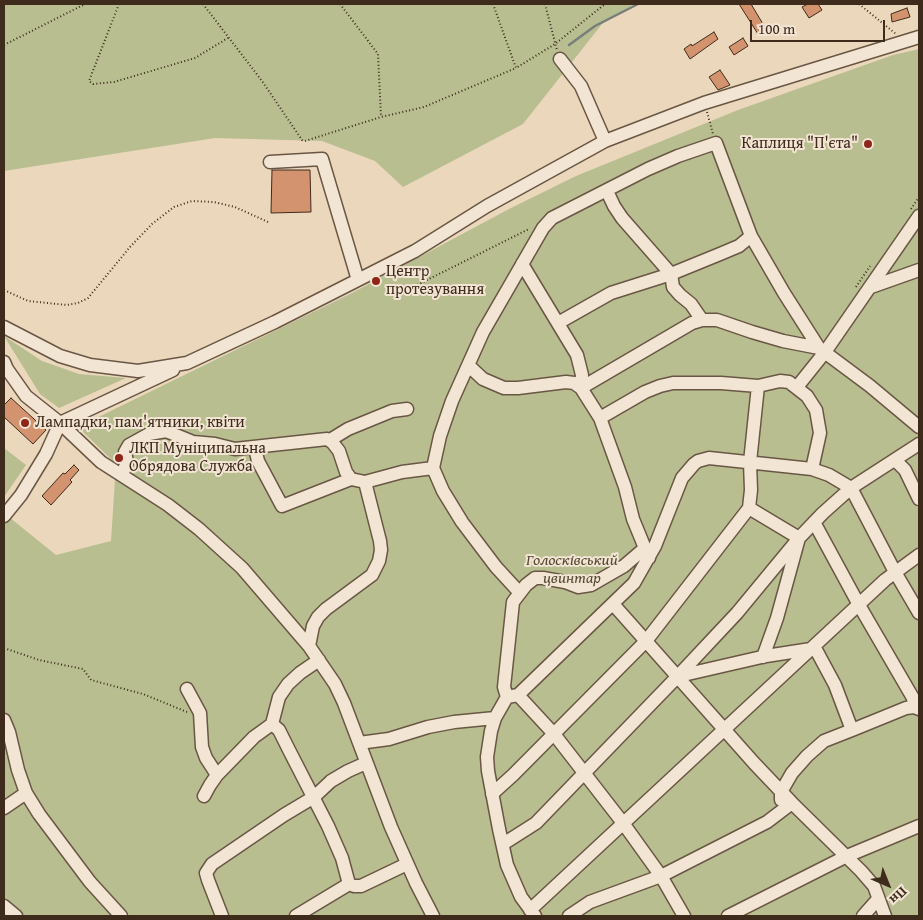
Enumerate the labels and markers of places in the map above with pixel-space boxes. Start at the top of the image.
place label: Каплиця "П'єта" [742,134,858,154]
marker: Каплиця "П'єта" [862,138,874,150]
place label: Центр протезування [386,262,484,300]
marker: Центр протезування [370,275,382,287]
place label: Лампадки, пам'ятники, квіти [35,413,245,433]
marker: Лампадки, пам'ятники, квіти [19,417,31,429]
place label: ЛКП Муніципальна Обрядова Служба [129,439,266,477]
marker: ЛКП Муніципальна Обрядова Служба [113,452,125,464]

